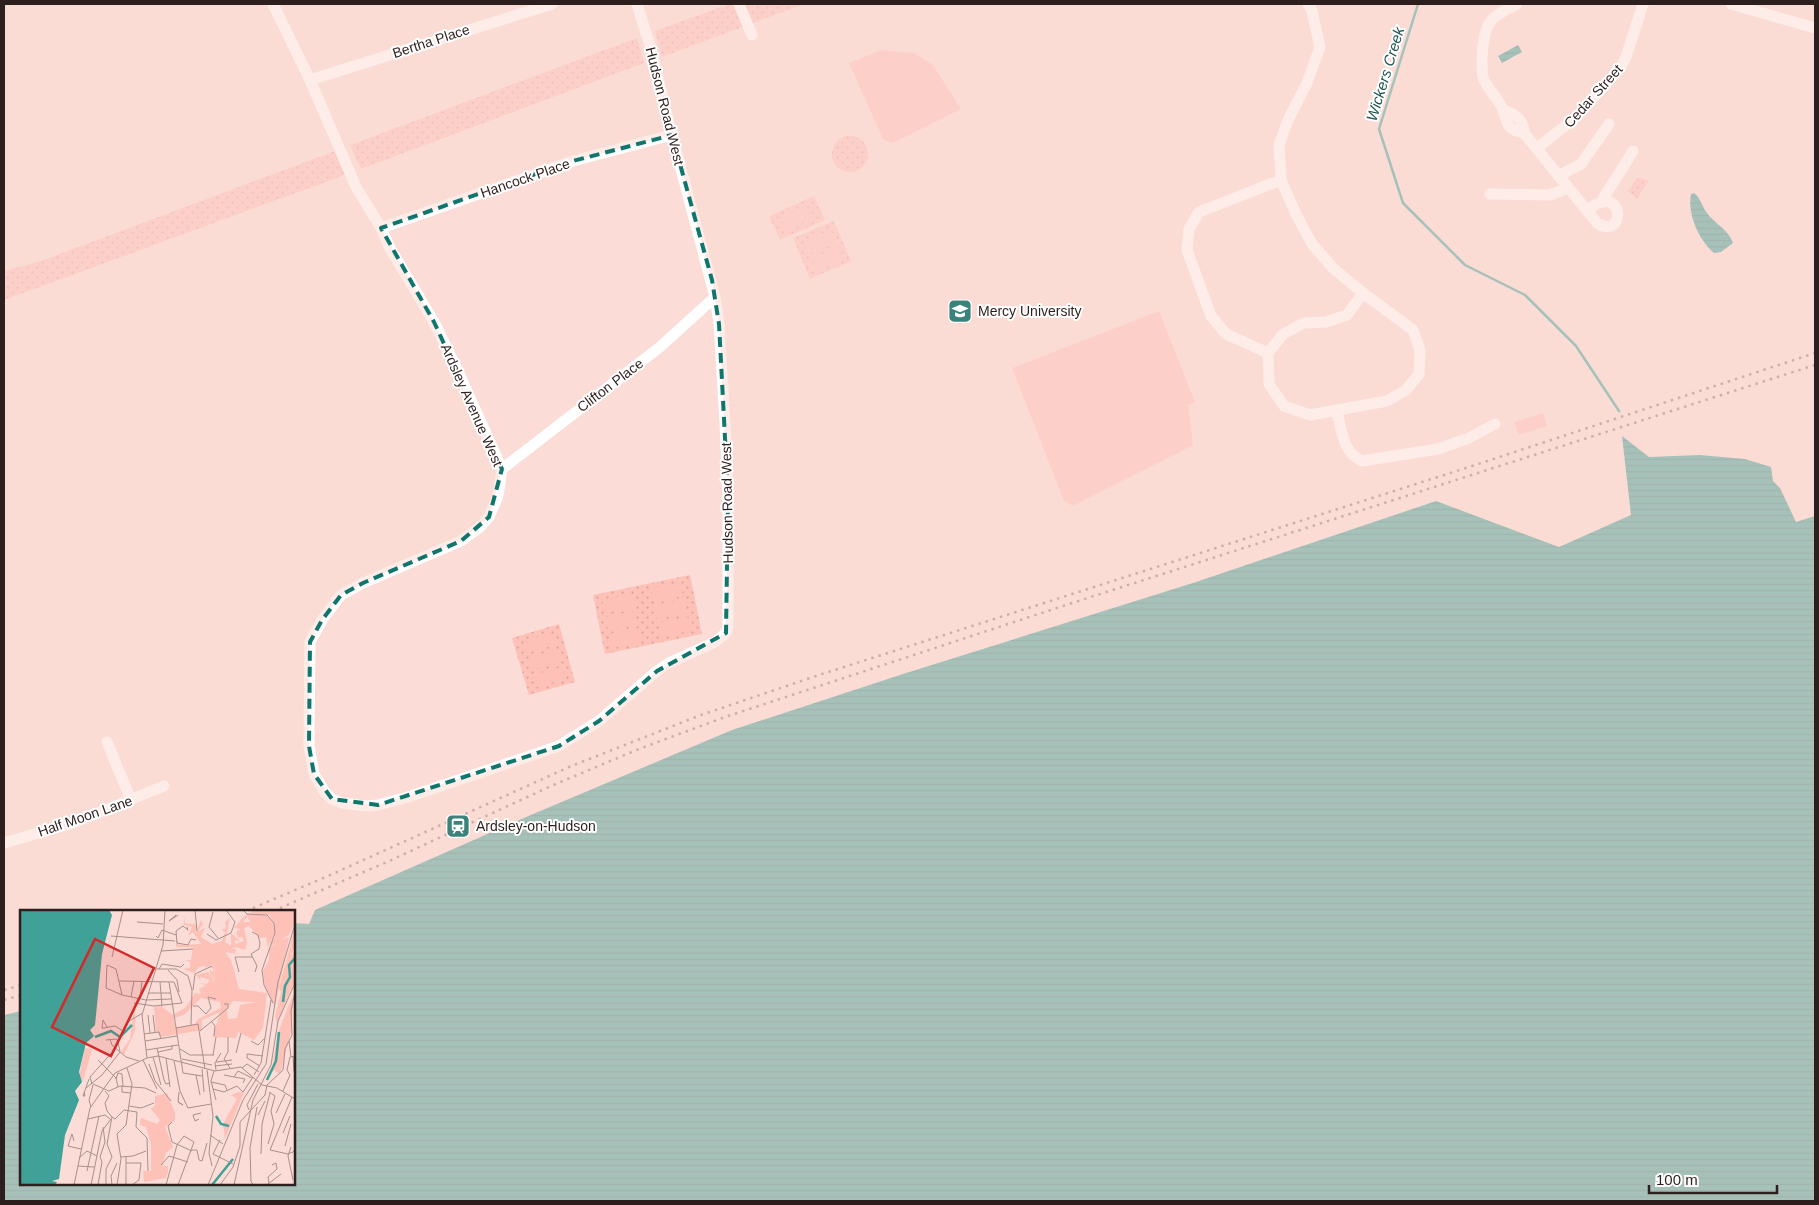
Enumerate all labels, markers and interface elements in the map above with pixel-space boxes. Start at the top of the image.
street label: Bertha Place [390,21,472,61]
water label: Wickers Creek [1363,24,1408,123]
street label: Hudson Road West [643,45,687,167]
street label: Cedar Street [1560,61,1626,131]
street label: Hancock Place [478,155,572,201]
school or university icon: Mercy University [947,298,973,324]
place label: Mercy University [978,303,1081,319]
street label: Ardsley Avenue West [438,341,506,469]
street label: Clifton Place [574,355,646,415]
street label: Hudson Road West [718,442,736,564]
street label: Half Moon Lane [36,792,135,840]
station icon: Ardsley-on-Hudson [445,813,471,839]
place label: Ardsley-on-Hudson [476,818,596,834]
inset map [20,910,295,1185]
scale bar [1649,1162,1776,1194]
text: 100 m [1656,1171,1698,1188]

